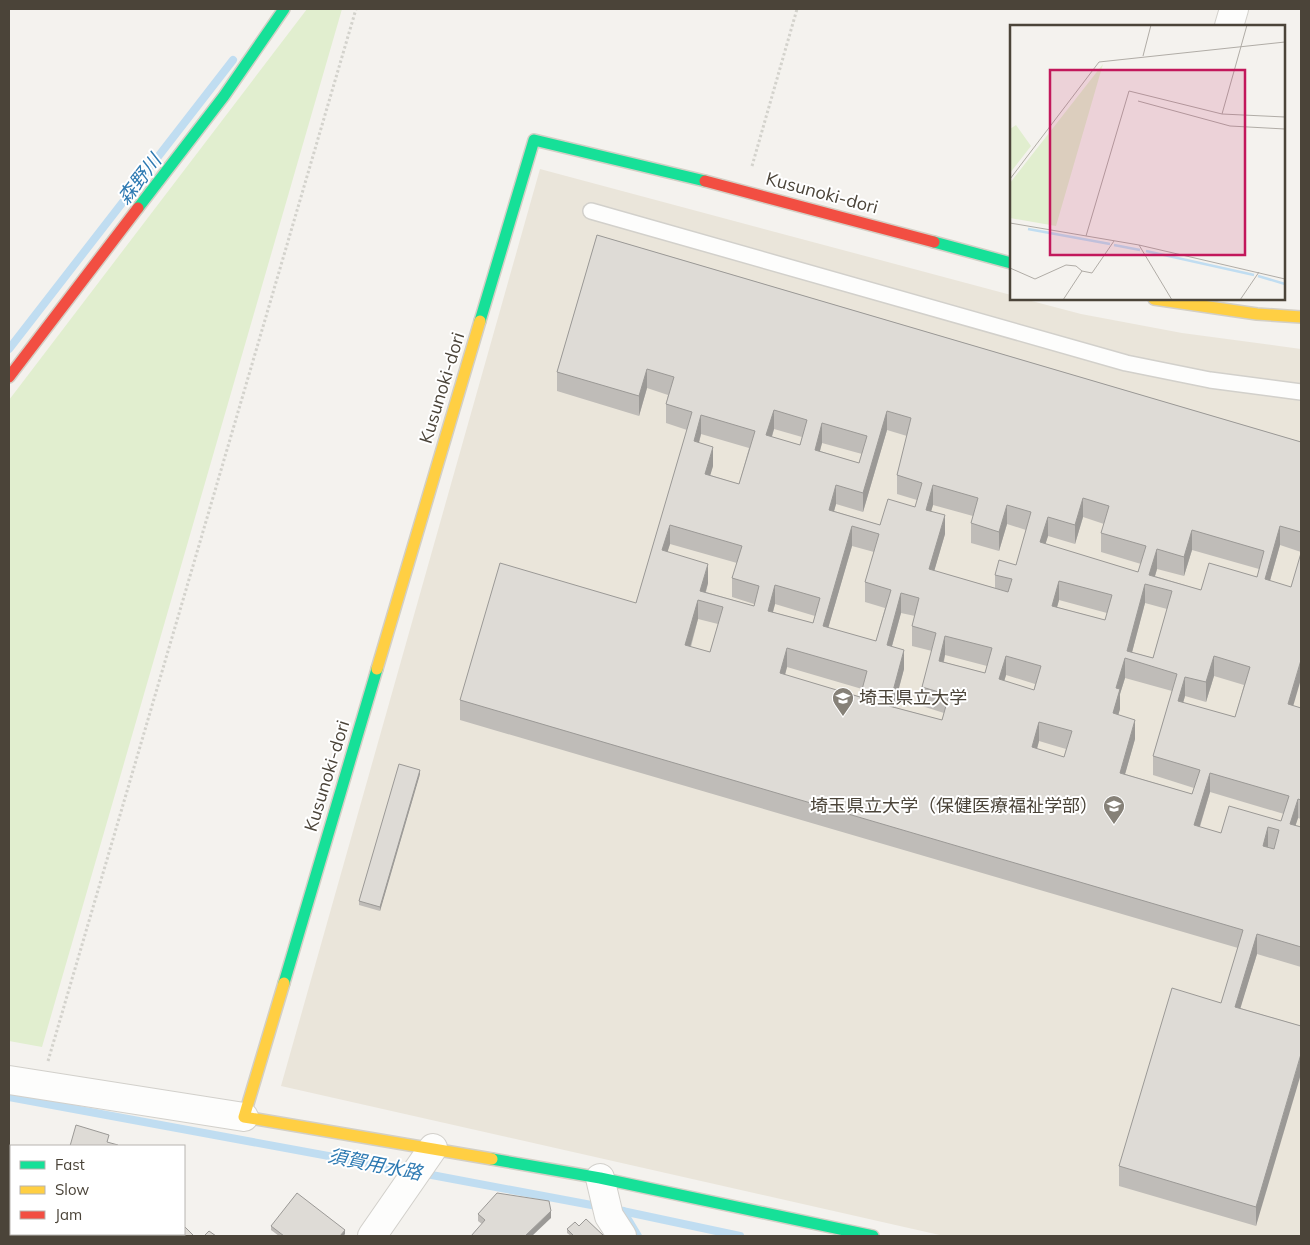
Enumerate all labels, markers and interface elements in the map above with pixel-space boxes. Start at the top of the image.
inset map [1010,25,1285,300]
water label: 森野川 [112,148,167,209]
street label: Kusunoki-dori [764,167,881,219]
street label: Kusunoki-dori [414,329,469,446]
school or university icon: 埼玉県立大学 [831,686,855,717]
place label: 埼玉県立大学 [859,686,967,709]
street label: Kusunoki-dori [299,717,354,834]
place label: 埼玉県立大学（保健医療福祉学部） [810,794,1098,817]
school or university icon: 埼玉県立大学（保健医療福祉学部） [1102,794,1126,825]
water label: 須賀用水路 [326,1143,426,1185]
legend [10,1145,185,1235]
text: Fast [55,1155,85,1174]
text: Slow [55,1180,89,1199]
text: Jam [55,1205,82,1224]

